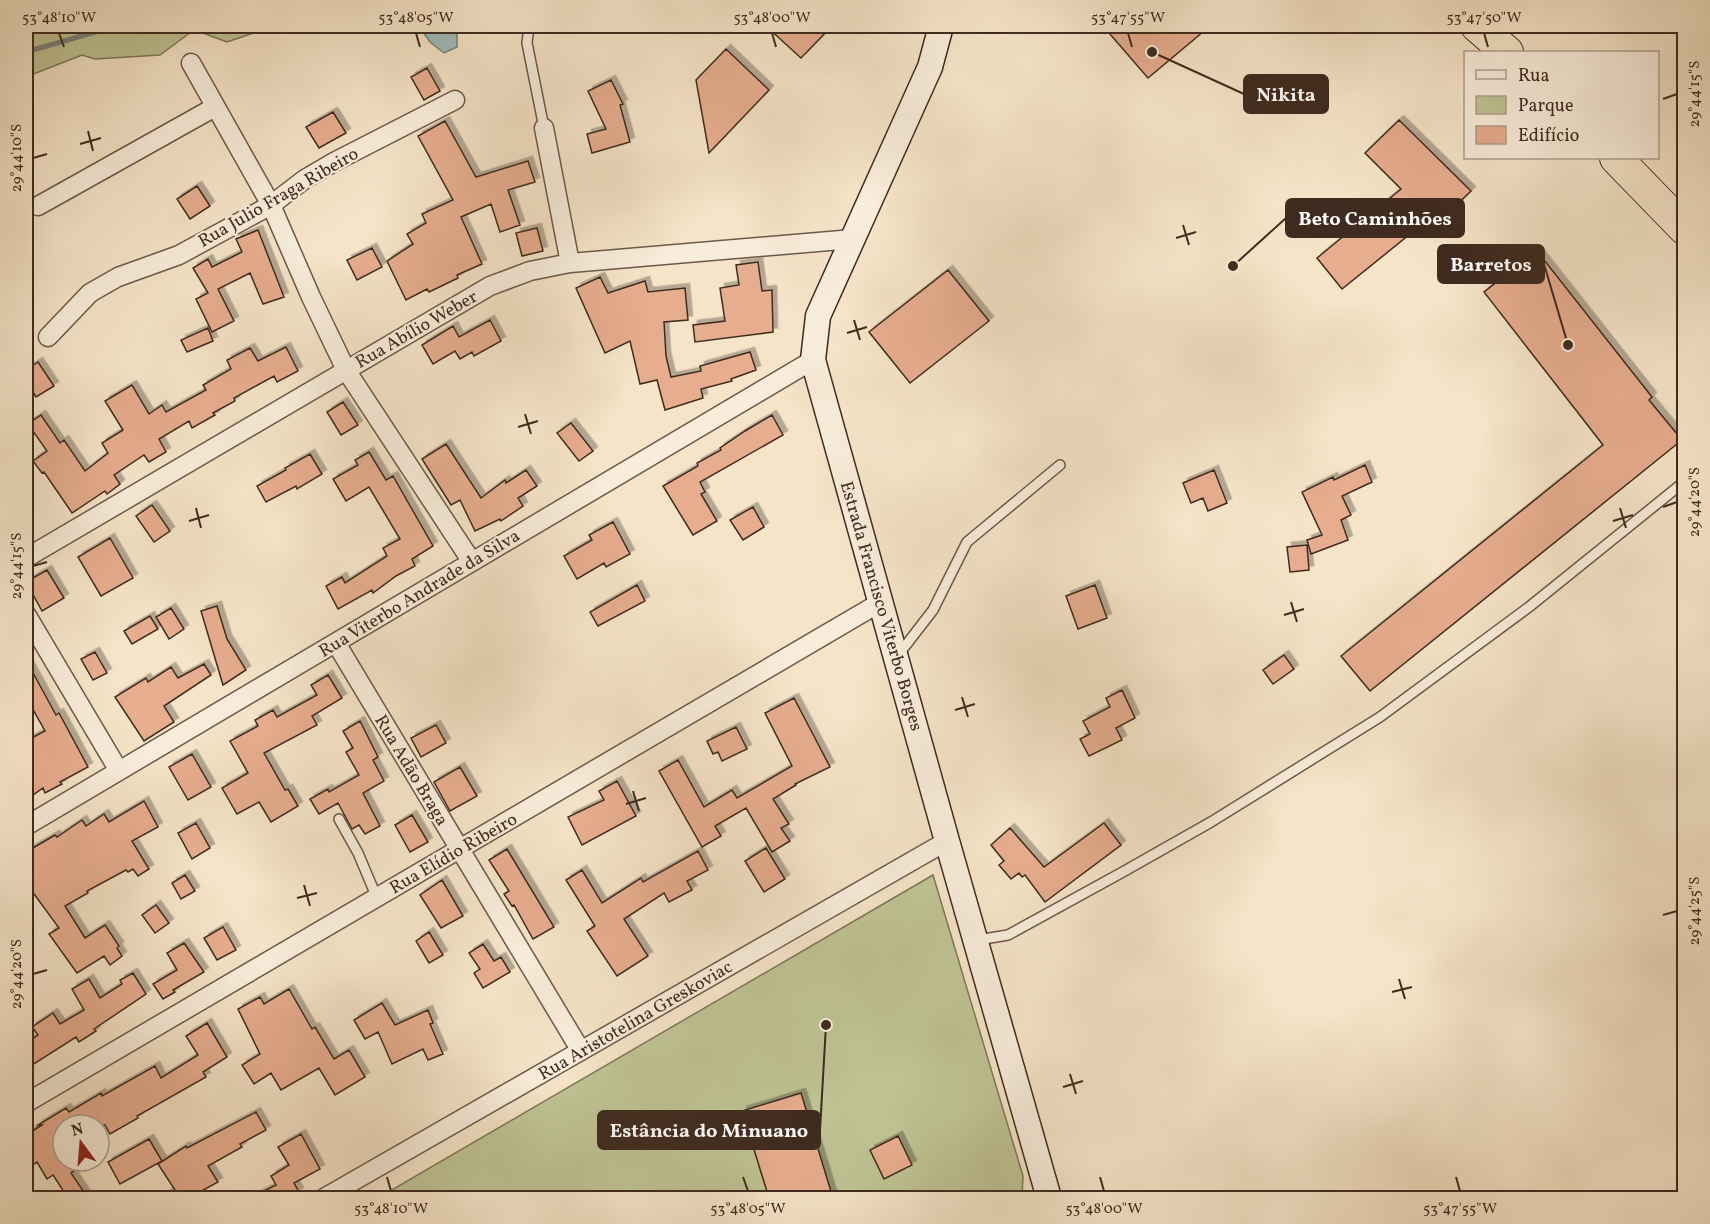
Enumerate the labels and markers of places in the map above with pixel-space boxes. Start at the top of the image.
callout: Nikita [1244,75,1328,113]
callout: Beto Caminhões [1286,199,1464,237]
callout: Barretos [1438,245,1544,283]
callout: Estância do Minuano [598,1111,820,1149]

